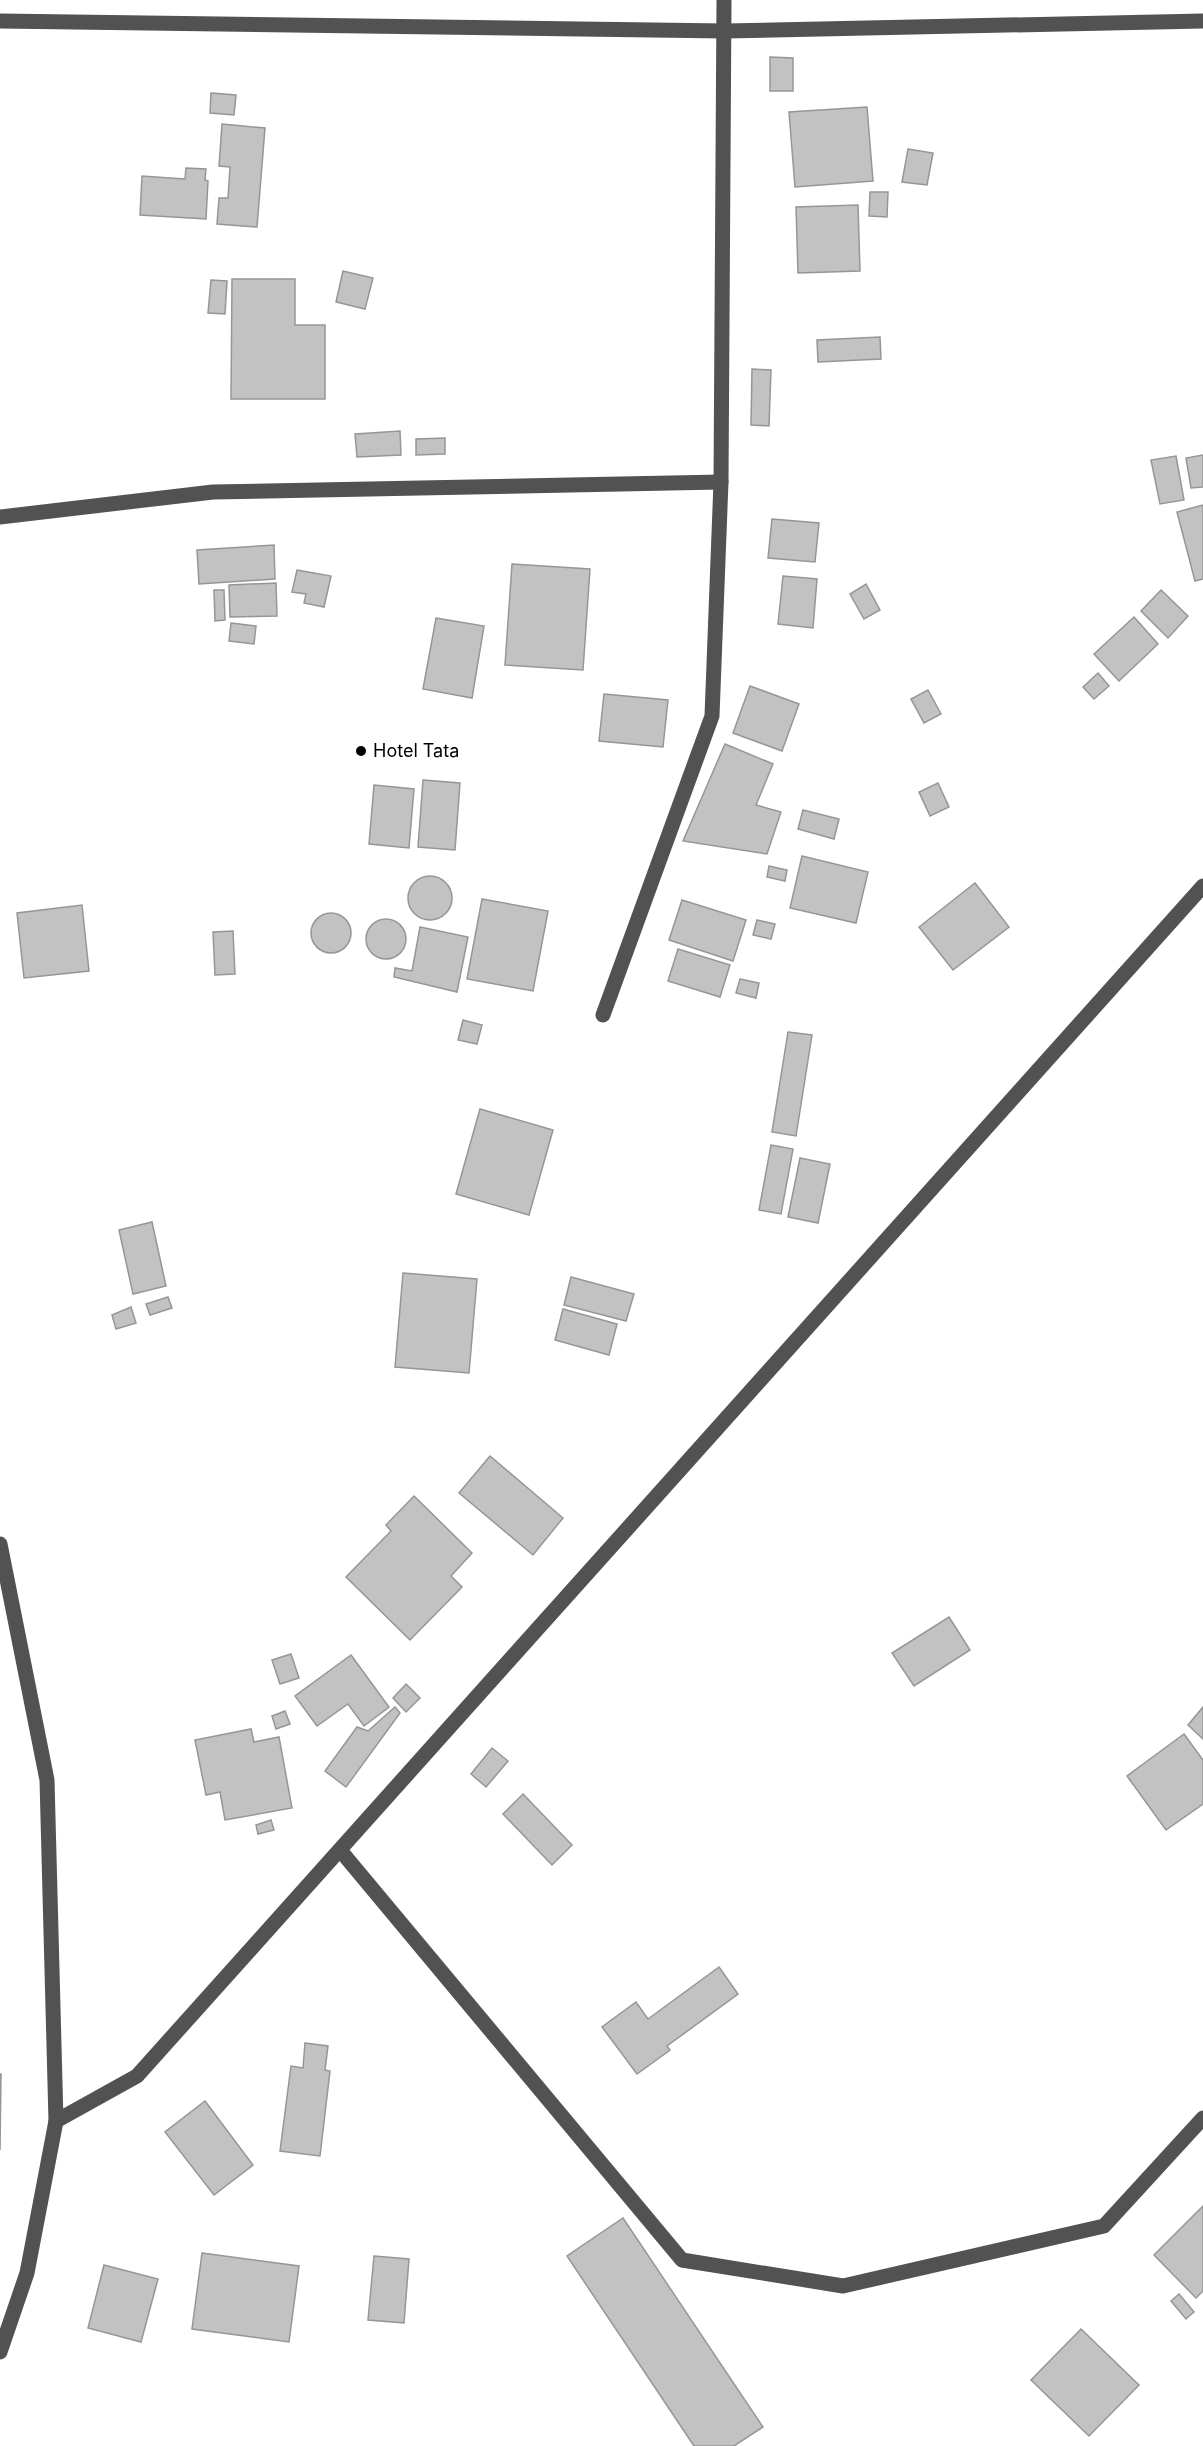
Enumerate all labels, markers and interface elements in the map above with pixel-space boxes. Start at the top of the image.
place label: Hotel Tata [373,740,459,761]
marker: Hotel Tata [354,744,368,758]

